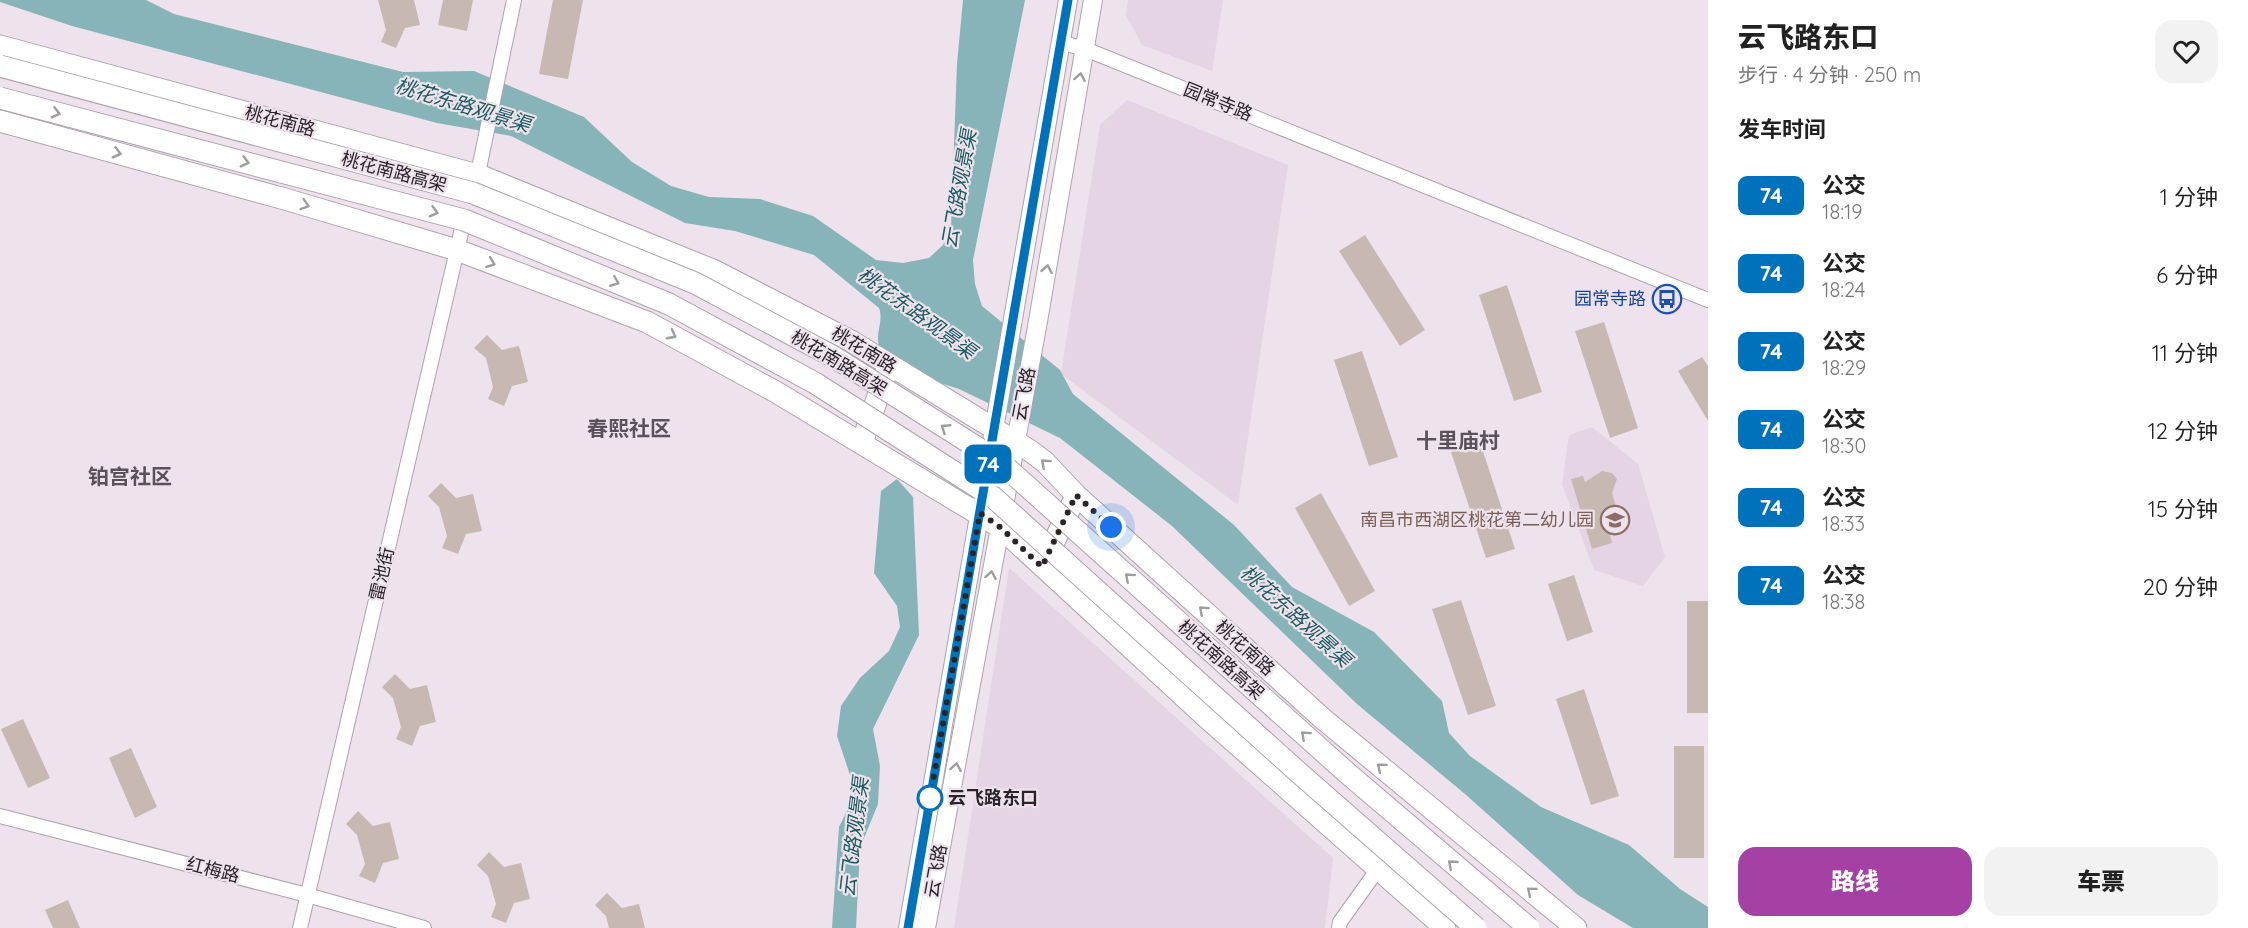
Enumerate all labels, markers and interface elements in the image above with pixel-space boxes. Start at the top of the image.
text: 云飞路东口 [1738,19,1878,54]
button: heart [2155,20,2218,83]
text: 步行 · 4 分钟 · 250 m [1738,62,1921,87]
water label: 桃花东路观景渠 [393,72,537,138]
one-way arrow [1074,72,1086,82]
street label: 园常寺路 [1181,77,1256,126]
street label: 桃花南路 [242,100,318,141]
one-way arrow [51,106,61,118]
text: 发车时间 [1738,115,1826,143]
water label: 云飞路观景渠 [936,125,982,250]
one-way arrow [111,146,122,158]
street label: 桃花南路高架 [339,146,449,197]
one-way arrow [240,154,250,167]
text: 公交 [1822,171,1866,199]
text: 74 [1759,182,1783,208]
text: 1 分钟 [2160,183,2218,211]
one-way arrow [299,198,310,210]
text: 18:19 [1822,199,1863,224]
one-way arrow [428,205,439,217]
text: 公交 [1822,249,1866,277]
one-way arrow [485,256,496,268]
text: 74 [1759,260,1783,286]
water label: 桃花东路观景渠 [853,261,984,366]
text: 6 分钟 [2156,261,2218,289]
one-way arrow [1040,264,1053,274]
one-way arrow [609,275,620,287]
text: 18:24 [1822,277,1865,302]
bus stop icon: 园常寺路 [1651,283,1683,315]
place label: 园常寺路 [1574,287,1646,310]
street label: 桃花南路 [827,321,901,378]
street label: 桃花南路高架 [787,325,891,400]
text: 公交 [1822,327,1866,355]
one-way arrow [666,328,676,339]
text: 74 [1759,338,1783,364]
text: 11 分钟 [2152,339,2218,367]
text: 18:29 [1822,355,1866,380]
street label: 云飞路 [1007,365,1040,423]
text: 公交 [1822,405,1866,433]
district label: 春熙社区 [587,415,671,441]
text: 74 [1759,416,1783,442]
text: 12 分钟 [2148,417,2218,445]
one-way arrow [941,424,952,435]
district label: 十里庙村 [1416,427,1500,453]
text: 18:30 [1822,433,1866,458]
line badge: 74 [961,444,1015,484]
text: 74 [976,451,1000,477]
one-way arrow [1041,459,1052,470]
district label: 铂宫社区 [88,463,172,489]
text: 公交 [1822,483,1866,511]
text: 74 [1759,494,1783,520]
text: 15 分钟 [2148,495,2218,523]
school or university icon: 南昌市西湖区桃花第二幼儿园 [1599,504,1631,536]
place label: 南昌市西湖区桃花第二幼儿园 [1360,508,1594,531]
text: 18:33 [1822,511,1865,536]
your location [1096,512,1126,542]
street label: 雷池街 [364,545,399,603]
water label: 桃花东路观景渠 [1236,559,1359,674]
text: 公交 [1822,561,1866,589]
one-way arrow [984,571,997,581]
text: 74 [1759,572,1783,598]
one-way arrow [1125,573,1136,584]
text: 20 分钟 [2143,573,2218,601]
text: 18:38 [1822,589,1865,614]
one-way arrow [1199,606,1210,617]
street label: 桃花南路高架 [1174,615,1269,704]
street label: 桃花南路 [1211,615,1280,680]
one-way arrow [1302,731,1312,742]
one-way arrow [949,763,961,772]
one-way arrow [1377,763,1388,774]
water label: 云飞路观景渠 [834,773,874,898]
marker: 云飞路东口 [917,785,943,811]
place label: 云飞路东口 [948,786,1038,809]
street label: 云飞路 [919,842,952,899]
button: 路线 [1738,847,1972,916]
button: 车票 [1984,847,2218,916]
street label: 红梅路 [184,852,242,887]
one-way arrow [1448,860,1459,871]
one-way arrow [1527,887,1538,898]

